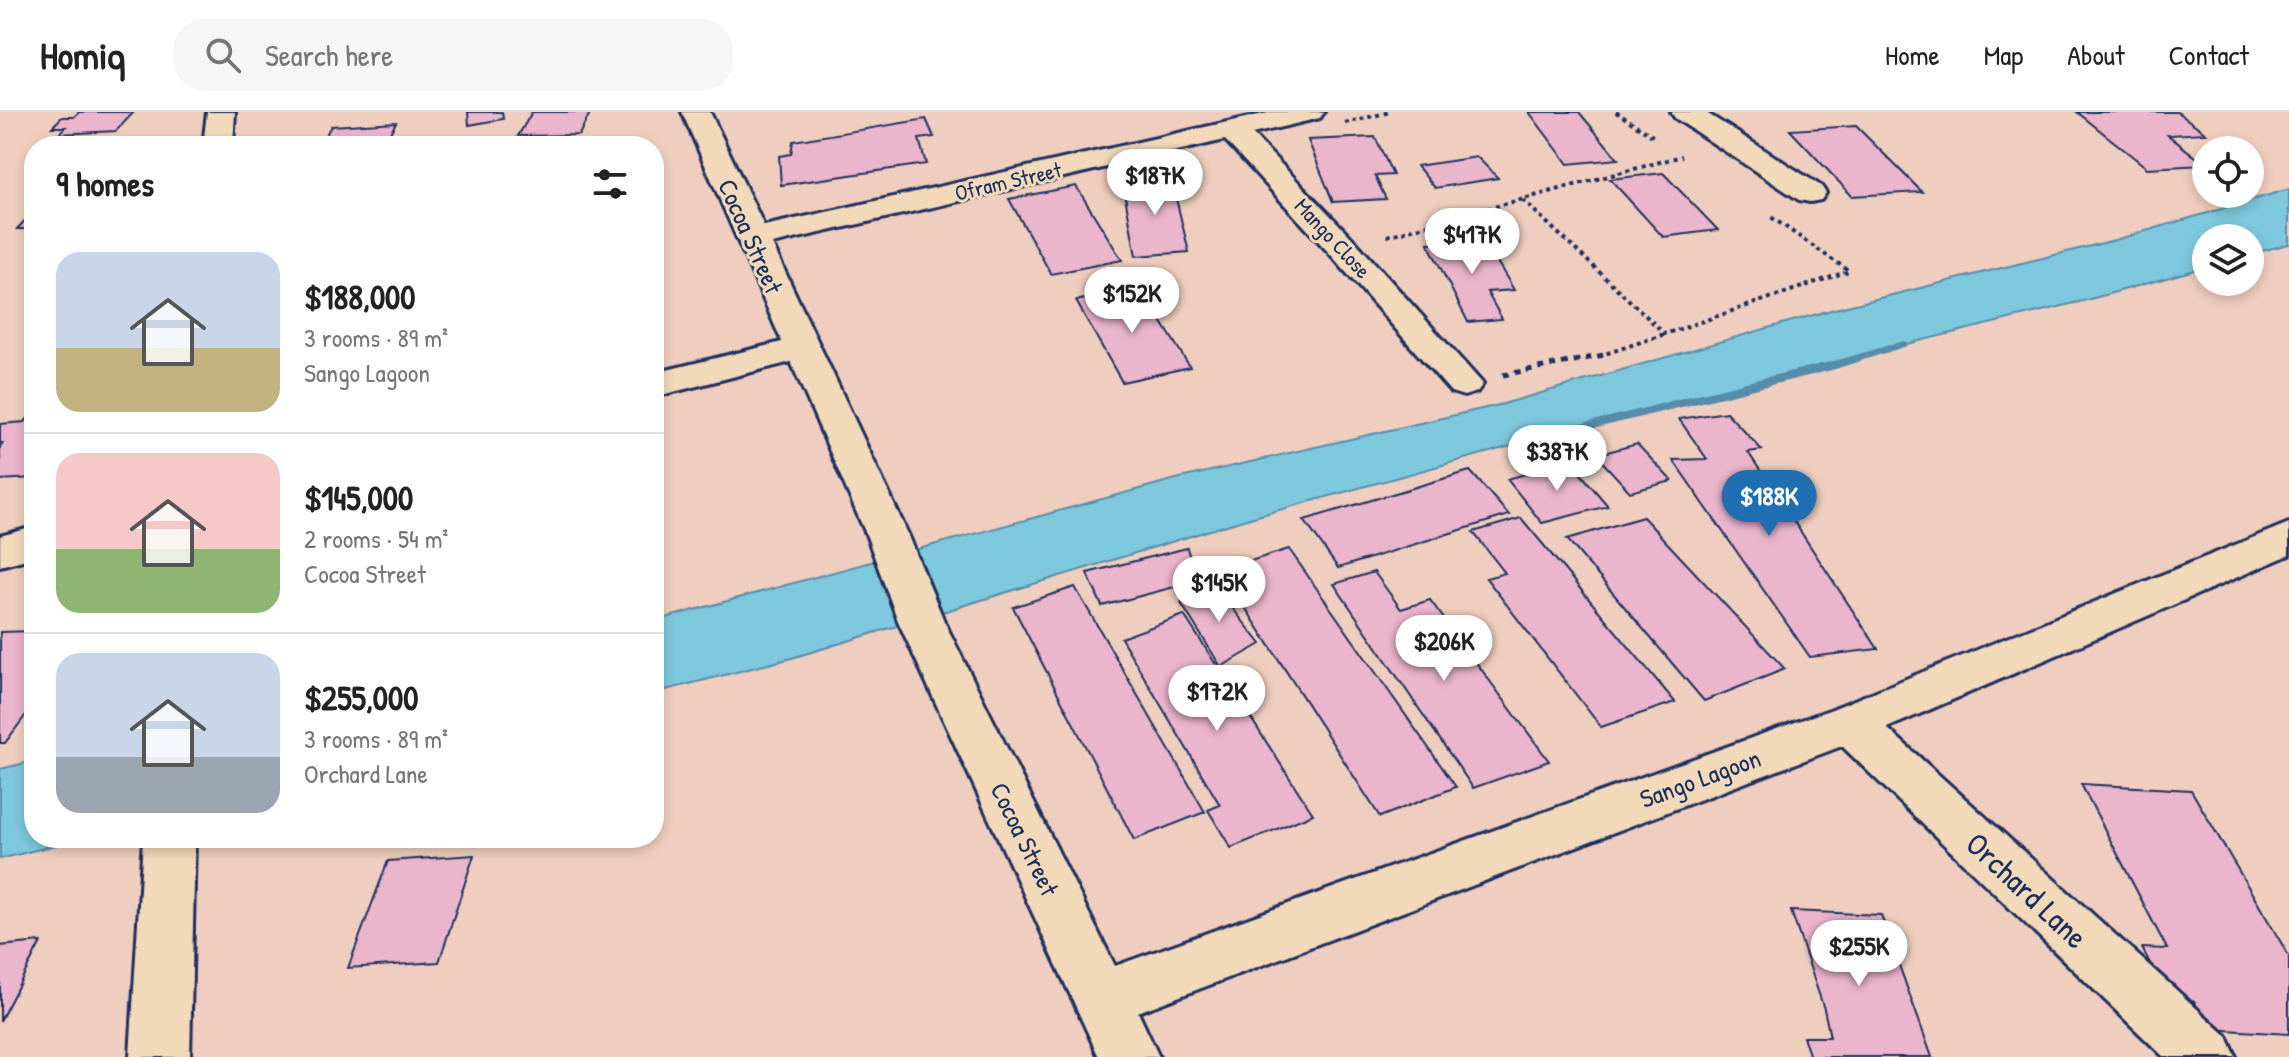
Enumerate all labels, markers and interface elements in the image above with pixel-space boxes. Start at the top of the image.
search box [173,19,733,91]
text: Homiq [40,29,125,81]
icon: search [201,33,245,77]
text: Search here [265,35,393,75]
text: Home [1885,36,1940,74]
text: Map [1984,36,2023,74]
text: About [2067,36,2125,74]
text: Contact [2169,36,2249,74]
map controls [2192,136,2264,296]
button: locate [2192,136,2264,208]
pin: $187K [1099,149,1211,217]
street label: Ofram Street [952,154,1065,208]
text: $187K [1125,157,1185,192]
text: 9 homes [56,161,154,207]
icon: filters [588,162,632,206]
street label: Cocoa Street [710,173,792,300]
street label: Mango Close [1288,191,1378,285]
pin: $417K [1416,208,1528,276]
text: $417K [1443,216,1501,251]
button: layers [2192,224,2264,296]
pin: $152K [1076,267,1188,335]
text: $188,000 [304,274,416,320]
text: $152K [1102,275,1162,310]
icon: home [120,284,216,380]
text: 3 rooms · 89 m² [304,320,448,355]
text: Sango Lagoon [304,355,430,390]
pin: $387K [1501,425,1613,493]
text: $387K [1526,433,1588,468]
pin: $188K [1713,470,1825,538]
text: $145,000 [304,475,413,521]
text: $188K [1740,478,1798,513]
icon: home [120,485,216,581]
text: 2 rooms · 54 m² [304,521,448,556]
text: Cocoa Street [304,556,426,591]
pin: $145K [1163,556,1275,624]
text: $145K [1191,564,1247,599]
pin: $206K [1388,615,1500,683]
text: $206K [1414,623,1474,658]
pin: $172K [1161,665,1273,733]
text: $172K [1186,673,1248,708]
text: $255,000 [304,675,418,721]
icon: home [120,685,216,781]
text: 3 rooms · 89 m² [304,721,448,756]
street label: Sango Lagoon [1635,740,1765,816]
text: Orchard Lane [304,756,428,791]
street label: Cocoa Street [983,777,1068,902]
street label: Orchard Lane [1957,822,2098,958]
pin: $255K [1803,920,1915,988]
text: $255K [1829,928,1889,963]

